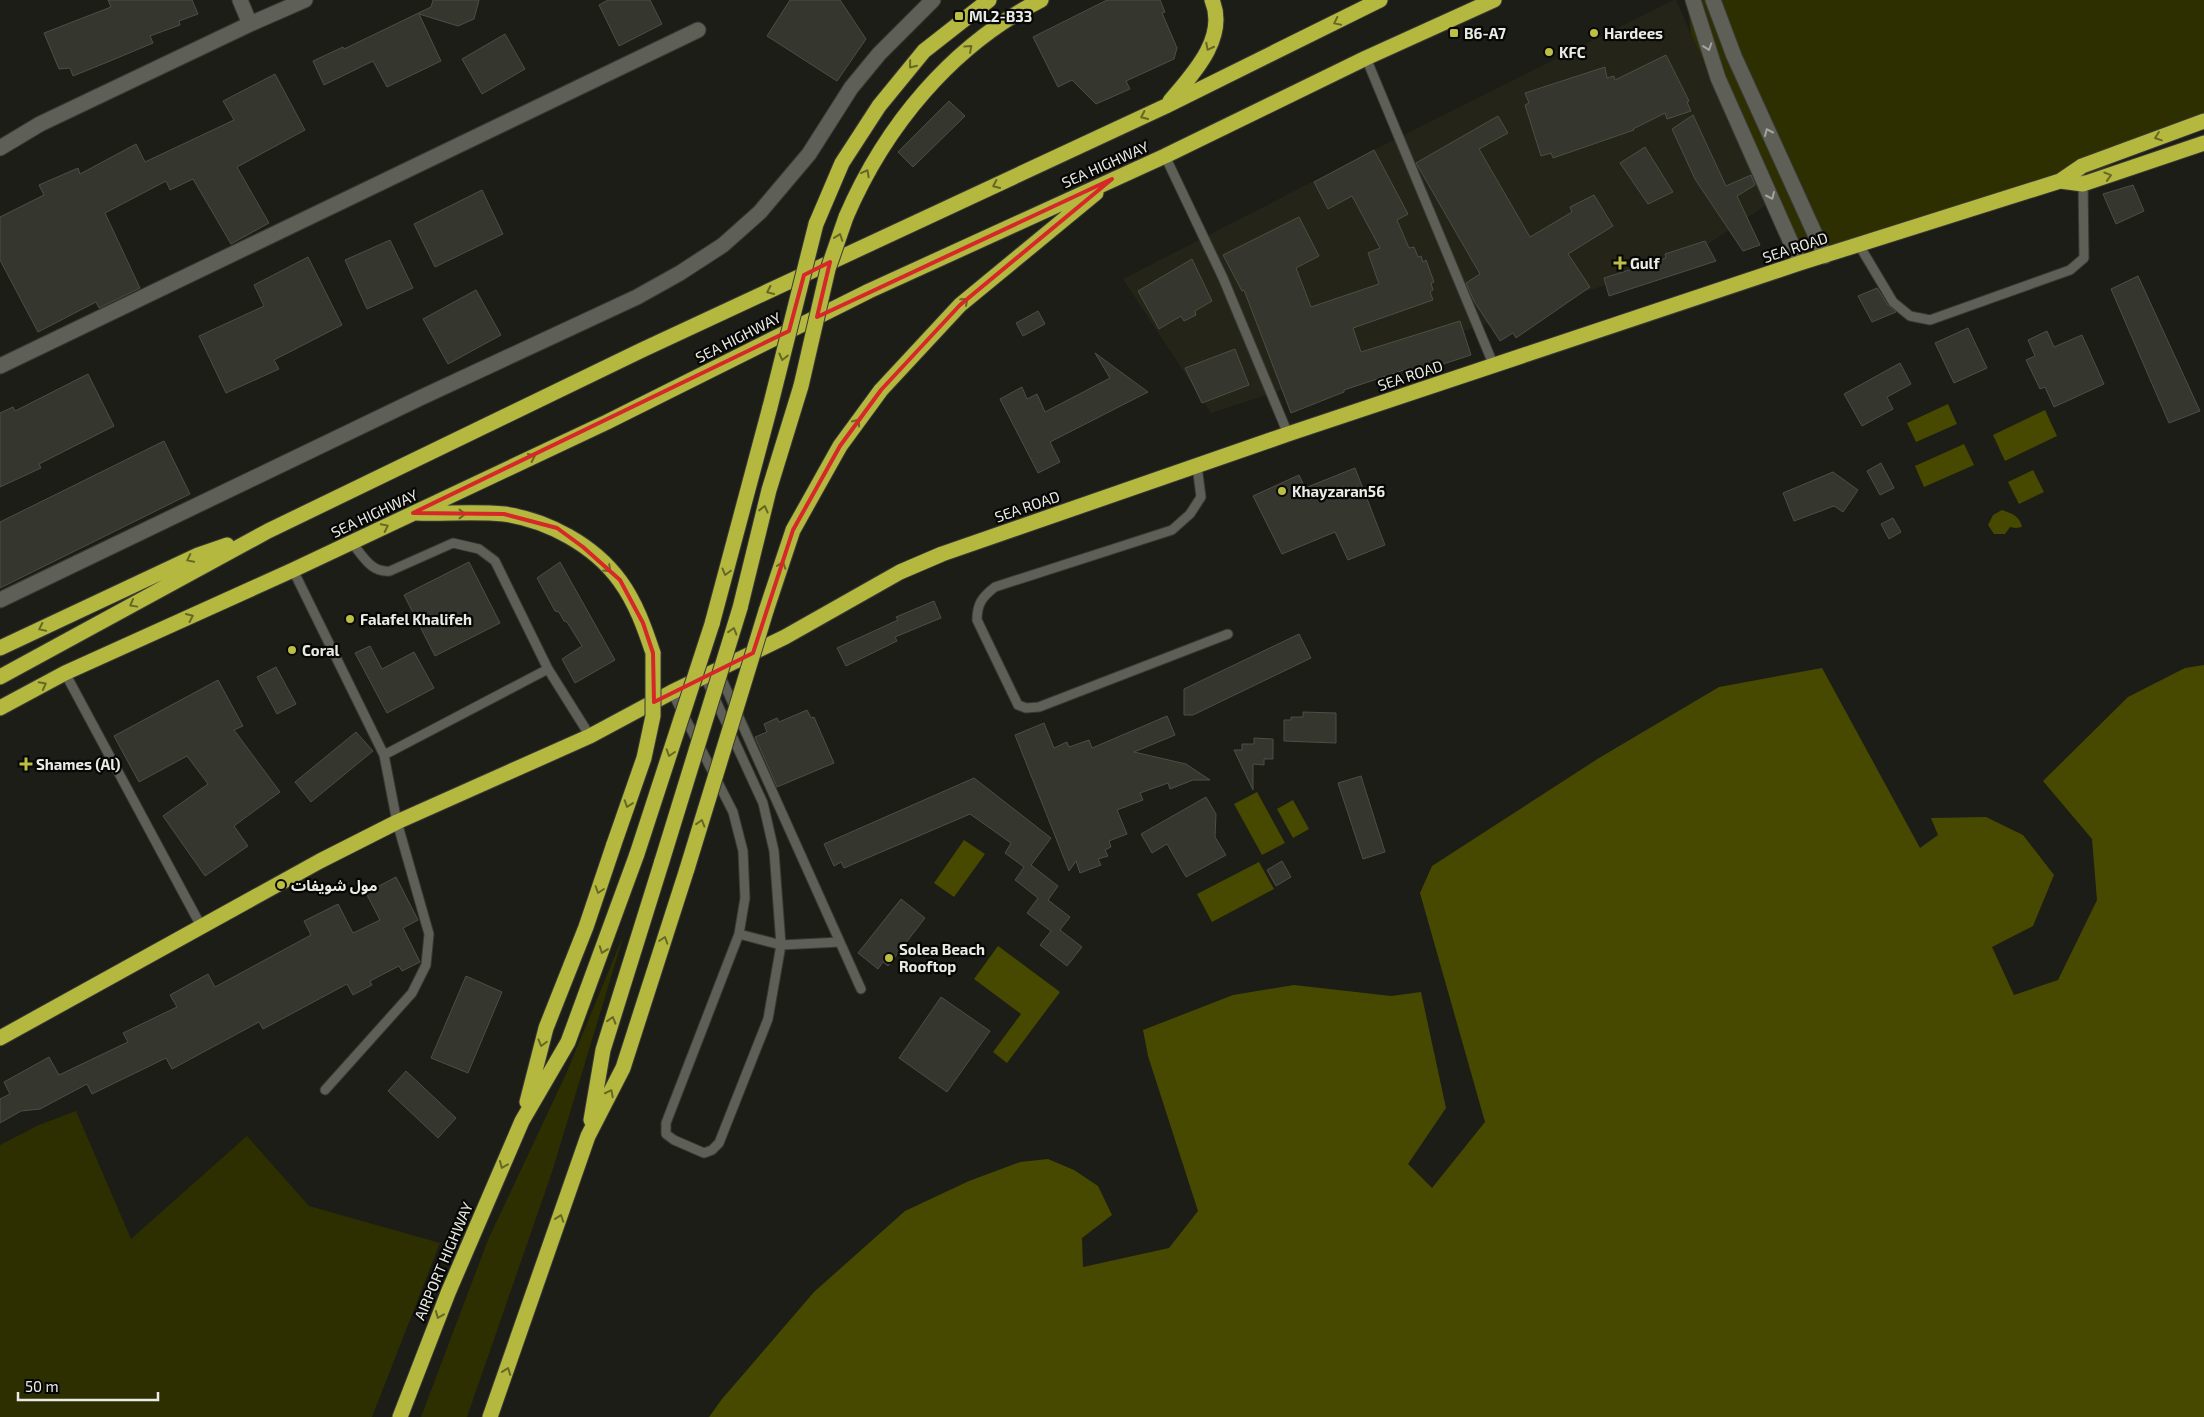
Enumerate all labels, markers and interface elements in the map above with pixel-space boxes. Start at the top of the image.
place label: ML2-B33 [969,7,1032,25]
marker: ML2-B33 [953,10,965,22]
one-way arrow [1333,15,1342,25]
place label: B6-A7 [1464,24,1506,42]
place label: Hardees [1604,24,1663,42]
marker: B6-A7 [1448,27,1460,39]
marker: Hardees [1588,27,1600,39]
one-way arrow [1205,42,1215,51]
one-way arrow [1702,42,1712,50]
place label: KFC [1559,43,1586,61]
one-way arrow [964,45,973,54]
marker: KFC [1543,46,1555,58]
one-way arrow [910,59,918,68]
one-way arrow [1140,110,1149,121]
one-way arrow [1764,128,1775,137]
one-way arrow [2154,132,2163,142]
street label: SEA HIGHWAY [1059,137,1152,191]
one-way arrow [860,169,870,178]
one-way arrow [2103,172,2112,182]
one-way arrow [992,178,1001,189]
one-way arrow [1764,191,1775,200]
street label: SEA ROAD [1760,228,1830,266]
one-way arrow [833,233,843,241]
place label: Gulf [1630,254,1660,272]
marker: Gulf [1614,257,1626,269]
one-way arrow [766,284,775,295]
one-way arrow [960,298,969,307]
street label: SEA HIGHWAY [692,308,784,366]
one-way arrow [778,352,789,361]
street label: SEA ROAD [1375,356,1445,394]
one-way arrow [852,419,860,428]
one-way arrow [527,453,536,464]
place label: Khayzaran56 [1292,482,1385,501]
street label: SEA HIGHWAY [328,485,421,541]
marker: Khayzaran56 [1276,485,1288,497]
street label: SEA ROAD [992,486,1062,526]
one-way arrow [759,506,769,514]
one-way arrow [458,509,466,519]
one-way arrow [380,522,389,533]
one-way arrow [186,553,195,563]
one-way arrow [776,561,786,570]
one-way arrow [602,563,611,572]
one-way arrow [721,568,732,577]
one-way arrow [130,598,139,608]
place label: Falafel Khalifeh [360,610,472,628]
one-way arrow [185,612,194,623]
marker: Falafel Khalifeh [344,613,356,625]
one-way arrow [38,621,47,632]
one-way arrow [728,627,738,635]
place label: Coral [302,641,340,659]
marker: Coral [286,644,298,656]
one-way arrow [37,681,46,691]
one-way arrow [666,749,676,757]
place label: Shames (Al) [36,755,120,773]
marker: Shames (Al) [20,758,32,770]
one-way arrow [624,799,634,807]
one-way arrow [696,819,706,827]
place label: مول شويفات [291,876,378,895]
marker: مول شويفات [275,879,287,891]
one-way arrow [595,886,605,894]
one-way arrow [658,936,668,945]
place label: Solea Beach Rooftop [899,940,985,975]
one-way arrow [599,945,609,954]
marker: Solea Beach Rooftop [883,952,895,964]
one-way arrow [607,1017,617,1025]
one-way arrow [538,1038,548,1046]
one-way arrow [604,1089,614,1098]
one-way arrow [498,1160,509,1169]
street label: AIRPORT HIGHWAY [410,1199,476,1323]
one-way arrow [554,1214,564,1222]
one-way arrow [435,1310,446,1319]
one-way arrow [501,1367,511,1376]
scale bar [18,1370,158,1402]
text: 50 m [25,1377,59,1395]

